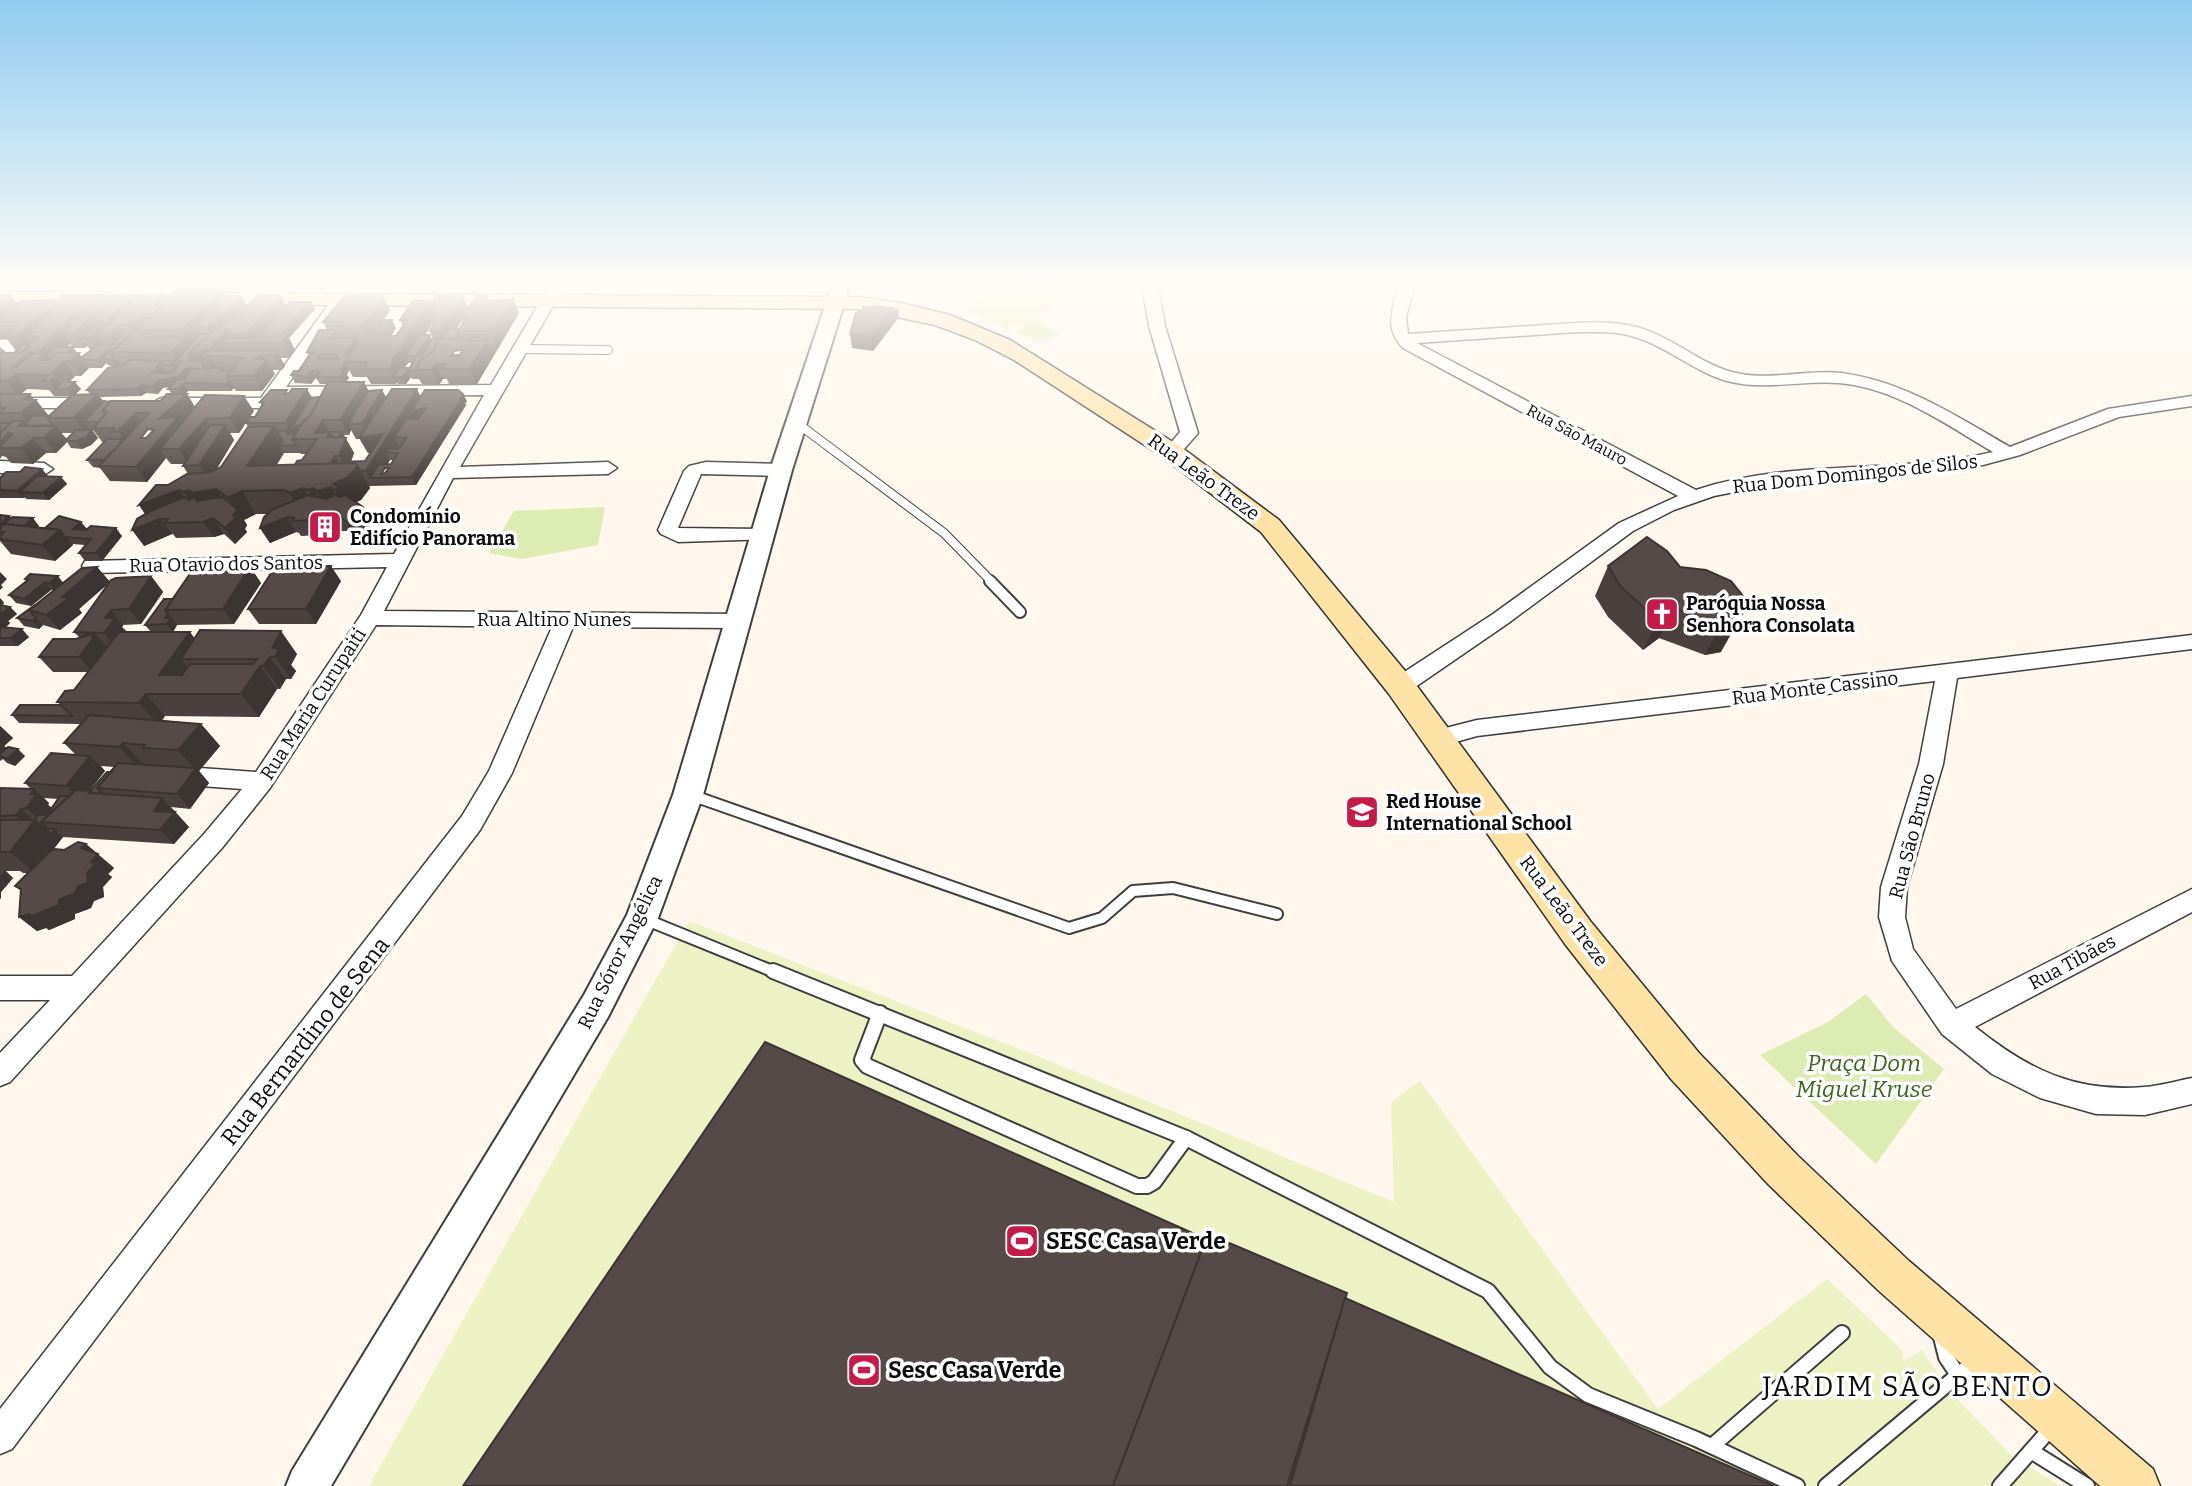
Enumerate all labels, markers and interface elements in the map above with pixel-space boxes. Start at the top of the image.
street label: Rua São Mauro [1523,401,1631,469]
street label: Rua Leão Treze [1144,429,1264,525]
street label: Rua Dom Domingos de Silos [1731,450,1979,498]
place label: Condomínio Edifício Panorama [350,505,515,550]
building icon: Condomínio Edifício Panorama [306,508,344,546]
street label: Rua Otavio dos Santos [129,551,323,577]
place label: Paróquia Nossa Senhora Consolata [1686,592,1855,637]
church icon: Paróquia Nossa Senhora Consolata [1643,595,1681,633]
street label: Rua Altino Nunes [477,608,631,631]
street label: Rua Maria Curupaiti [255,623,371,784]
street label: Rua Monte Cassino [1730,666,1900,710]
street label: Rua São Bruno [1884,771,1940,901]
place label: Red House International School [1386,790,1572,835]
school or university icon: Red House International School [1343,793,1381,831]
street label: Rua Leão Treze [1515,851,1613,971]
street label: Rua Sóror Angélica [573,871,667,1033]
street label: Rua Tibães [2024,929,2120,995]
street label: Rua Bernardino de Sena [215,931,395,1151]
park label: Praça Dom Miguel Kruse [1796,1049,1933,1103]
sports icon: SESC Casa Verde [1003,1222,1041,1260]
place label: SESC Casa Verde [1046,1227,1226,1255]
sports icon: Sesc Casa Verde [845,1351,883,1389]
place label: Sesc Casa Verde [888,1356,1061,1384]
district label: JARDIM SÃO BENTO [1761,1370,2054,1403]

